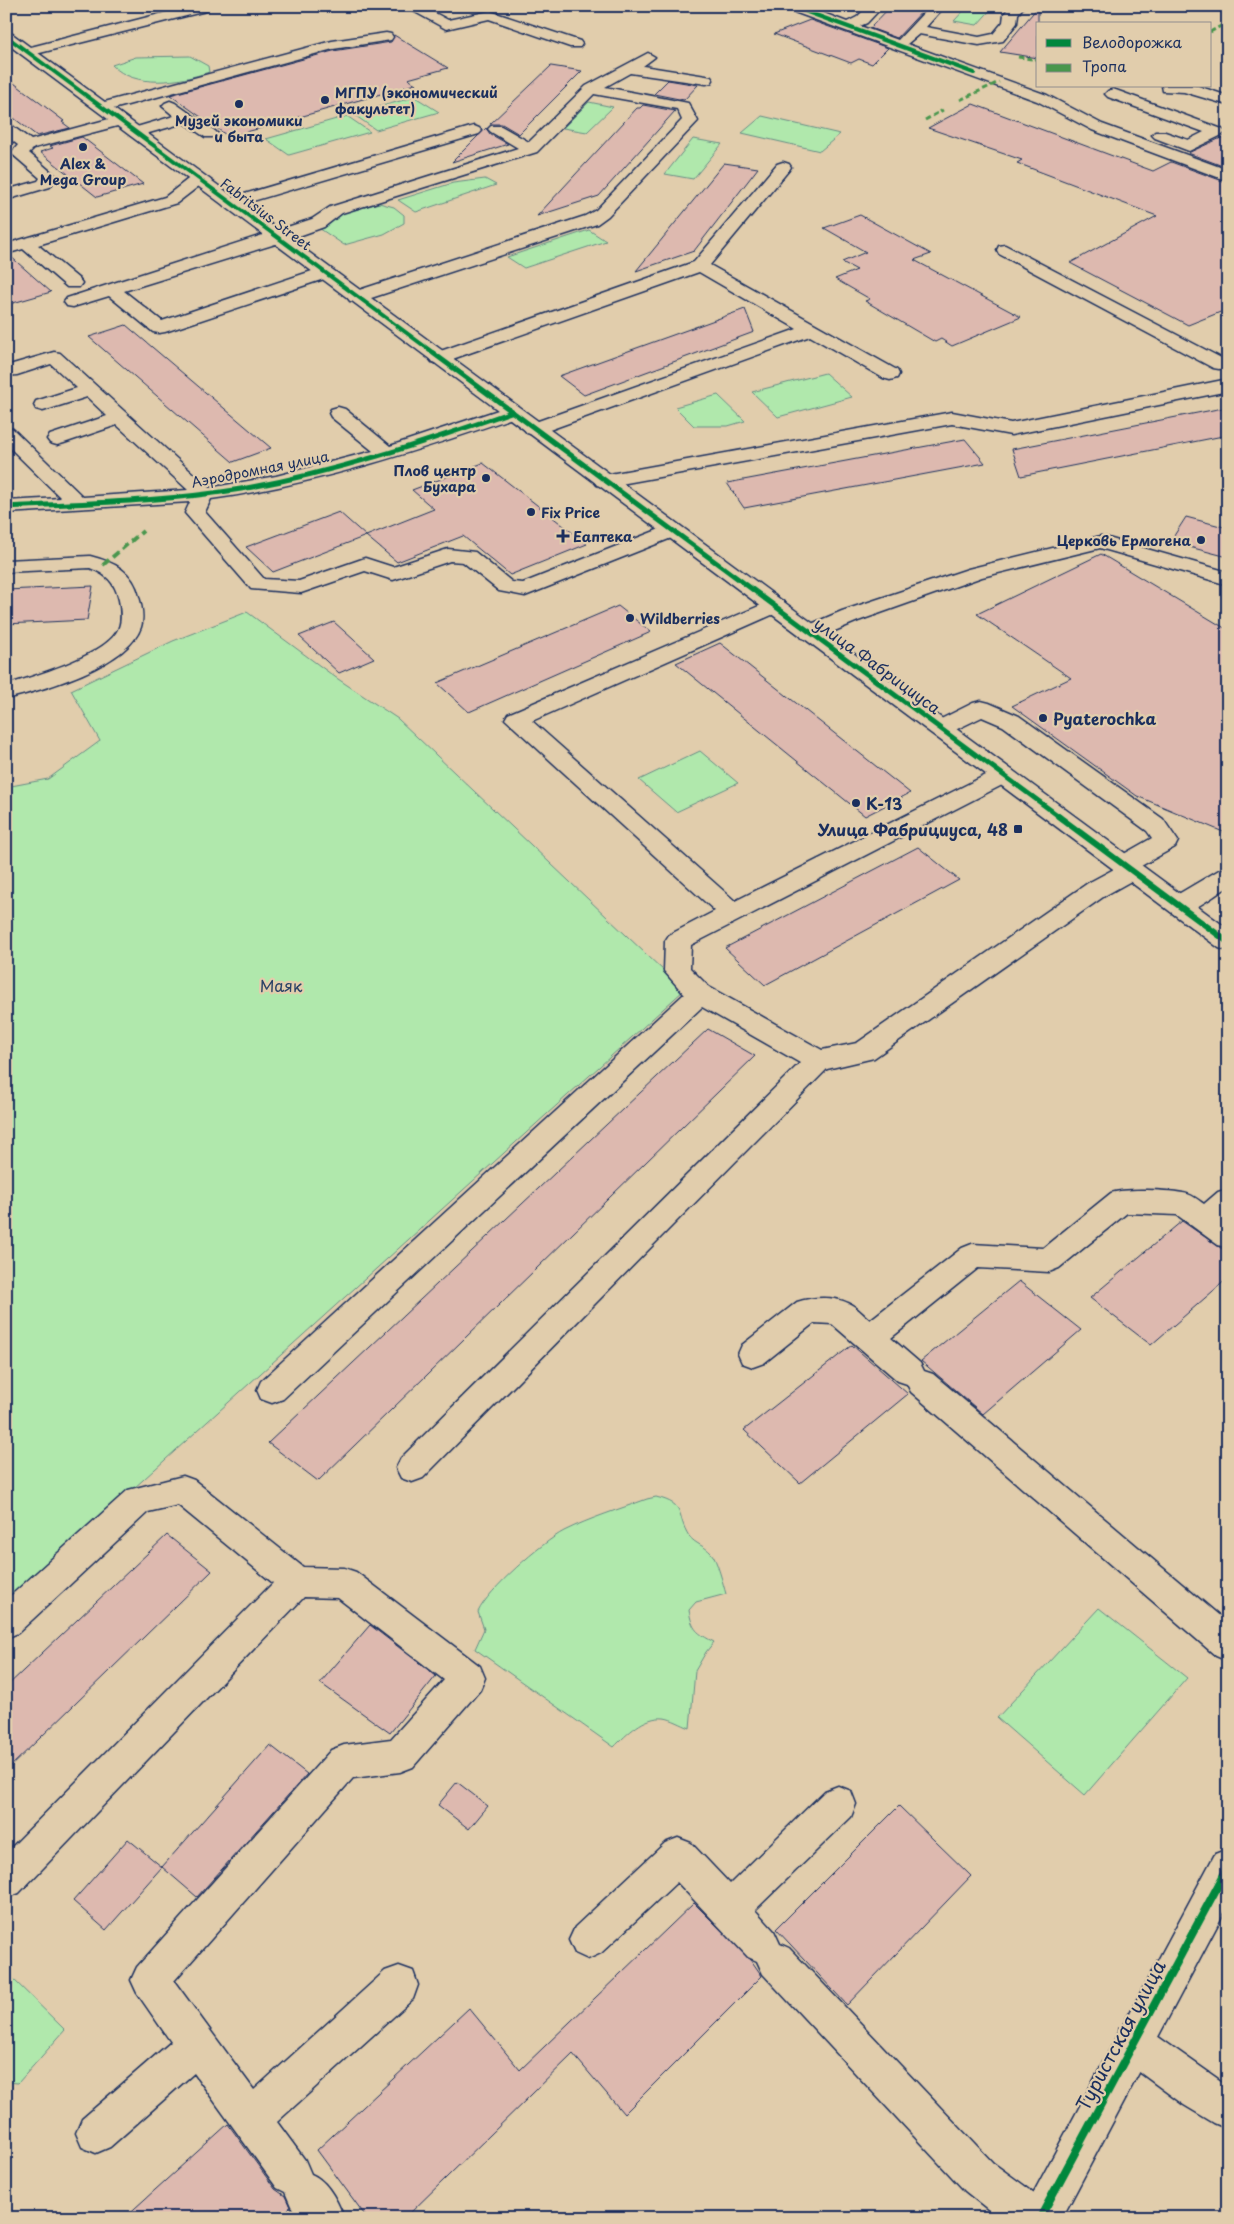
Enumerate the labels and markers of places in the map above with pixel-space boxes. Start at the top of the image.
place label: МГПУ (экономический факультет) [335,82,498,119]
marker: МГПУ (экономический факультет) [319,94,331,106]
marker: Музей экономики и быта [233,98,245,110]
place label: Музей экономики и быта [175,110,303,147]
marker: Alex & Mega Group [77,141,89,153]
place label: Alex & Mega Group [40,153,126,190]
place label: Плов центр Бухара [393,460,476,497]
marker: Плов центр Бухара [480,472,492,484]
place label: Fix Price [541,502,601,523]
marker: Fix Price [525,506,537,518]
place label: Еаптека [573,526,633,547]
marker: Еаптека [557,530,569,542]
place label: Церковь Ермогена [1057,530,1192,551]
marker: Церковь Ермогена [1195,534,1207,546]
place label: Wildberries [640,608,720,629]
marker: Wildberries [624,612,636,624]
place label: Pyaterochka [1053,706,1156,730]
marker: Pyaterochka [1037,712,1049,724]
place label: K-13 [866,791,902,815]
marker: K-13 [850,797,862,809]
place label: Улица Фабрициуса, 48 [817,817,1008,841]
marker: Улица Фабрициуса, 48 [1012,823,1024,835]

